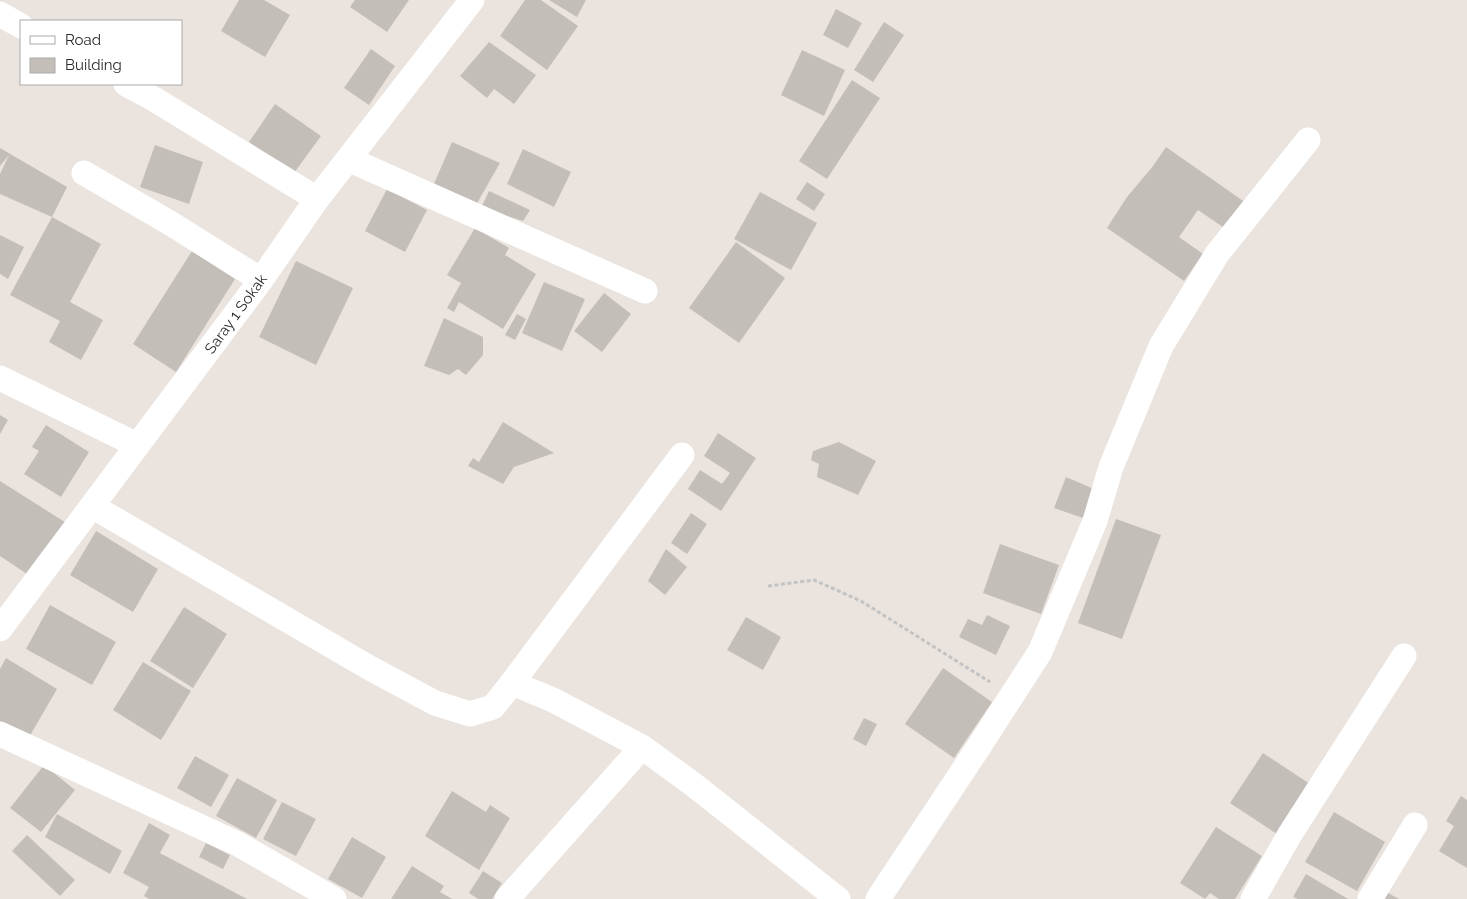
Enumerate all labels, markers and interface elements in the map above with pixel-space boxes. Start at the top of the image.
legend [20,20,182,85]
text: Road [65,31,101,49]
text: Building [65,56,122,74]
street label: Saray 1 Sokak [201,271,271,357]

